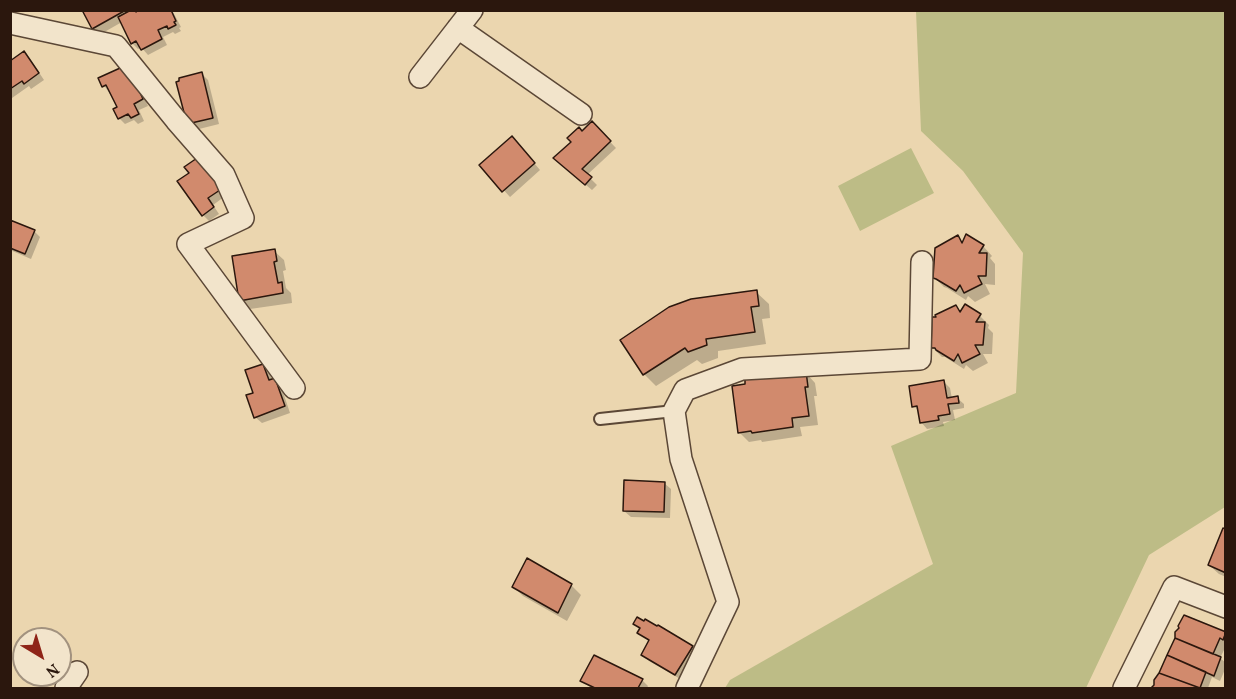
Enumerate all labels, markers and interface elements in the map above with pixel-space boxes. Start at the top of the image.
north arrow [12,627,72,687]
text: N [40,657,63,682]

